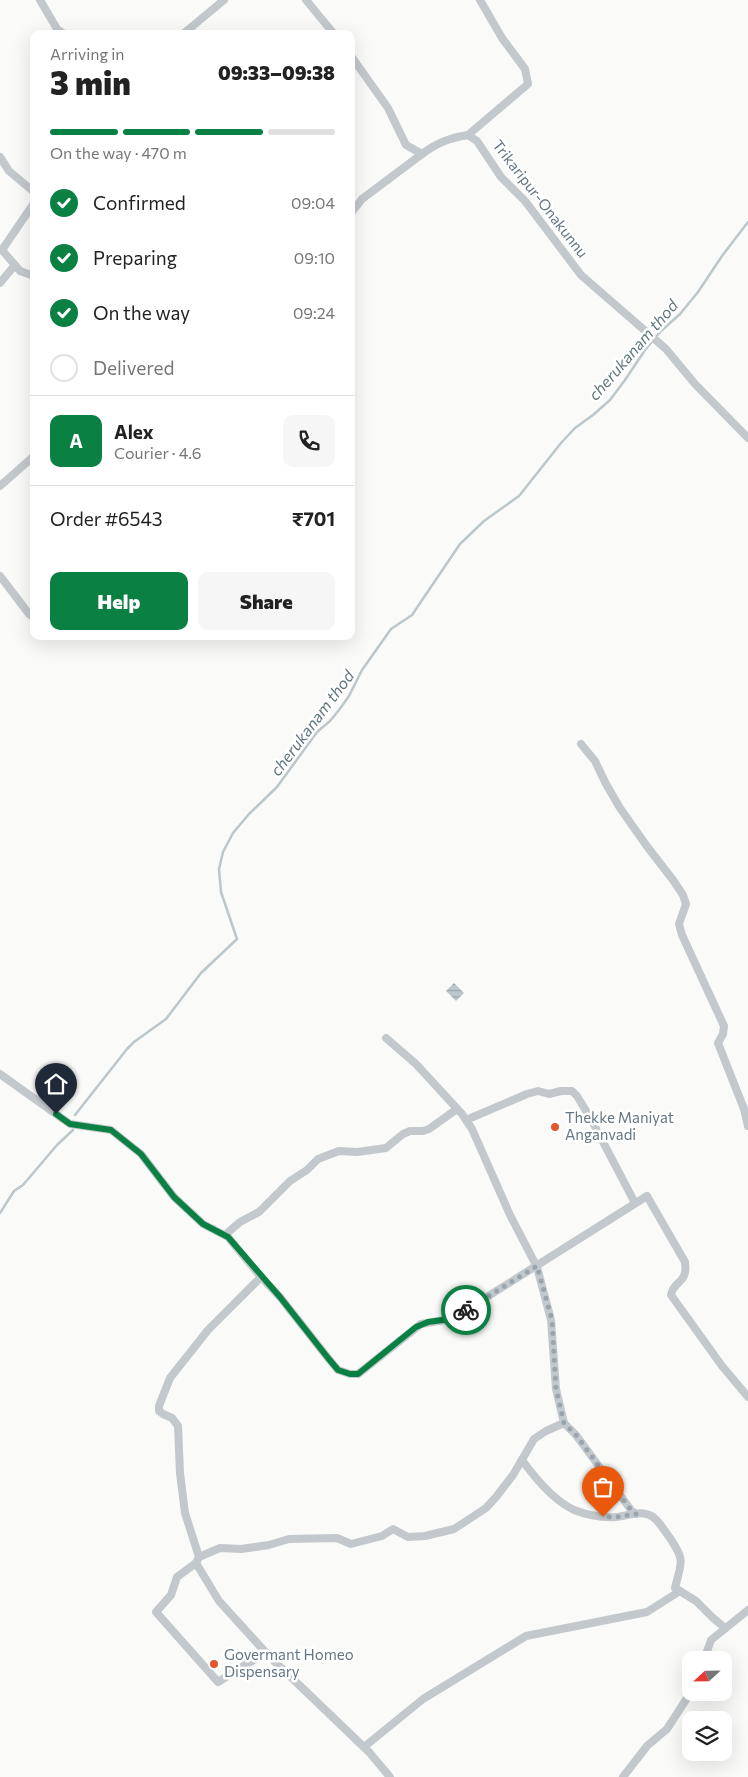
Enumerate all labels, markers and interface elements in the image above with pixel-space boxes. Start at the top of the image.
text: Arriving in [50,44,124,63]
text: 09:33–09:38 [218,61,335,84]
text: 3 min [50,62,131,102]
street label: Trikaripur-Onakunnu [489,136,592,261]
text: On the way · 470 m [50,143,187,162]
icon: check [50,189,78,217]
text: Confirmed [93,191,186,214]
text: 09:04 [291,193,335,212]
icon: check [50,244,78,272]
text: Preparing [93,246,177,269]
text: 09:10 [294,248,335,267]
water label: cherukanam thod [584,295,682,404]
icon: check [50,299,78,327]
text: On the way [93,301,190,324]
text: 09:24 [293,303,335,322]
text: Delivered [93,356,174,379]
button: phone [283,415,335,467]
text: Alex [114,420,154,443]
text: A [69,429,83,452]
text: Courier · 4.6 [114,443,201,462]
text: Order #6543 [50,507,163,530]
text: ₹701 [292,507,335,530]
button: Help [50,572,188,630]
button: Share [198,572,335,630]
water label: cherukanam thod [266,666,358,779]
pin [35,1063,77,1114]
icon: home [42,1070,70,1098]
place label: Thekke Maniyat Anganvadi [565,1108,674,1143]
marker: Thekke Maniyat Anganvadi [549,1121,561,1133]
courier [441,1285,491,1335]
icon: bike [452,1296,480,1324]
pin [582,1466,624,1517]
icon: bag [589,1473,617,1501]
place label: Govermant Homeo Dispensary [224,1645,354,1680]
north arrow [682,1651,732,1701]
map controls [682,1651,732,1761]
marker: Govermant Homeo Dispensary [208,1658,220,1670]
button: layers [682,1711,732,1761]

